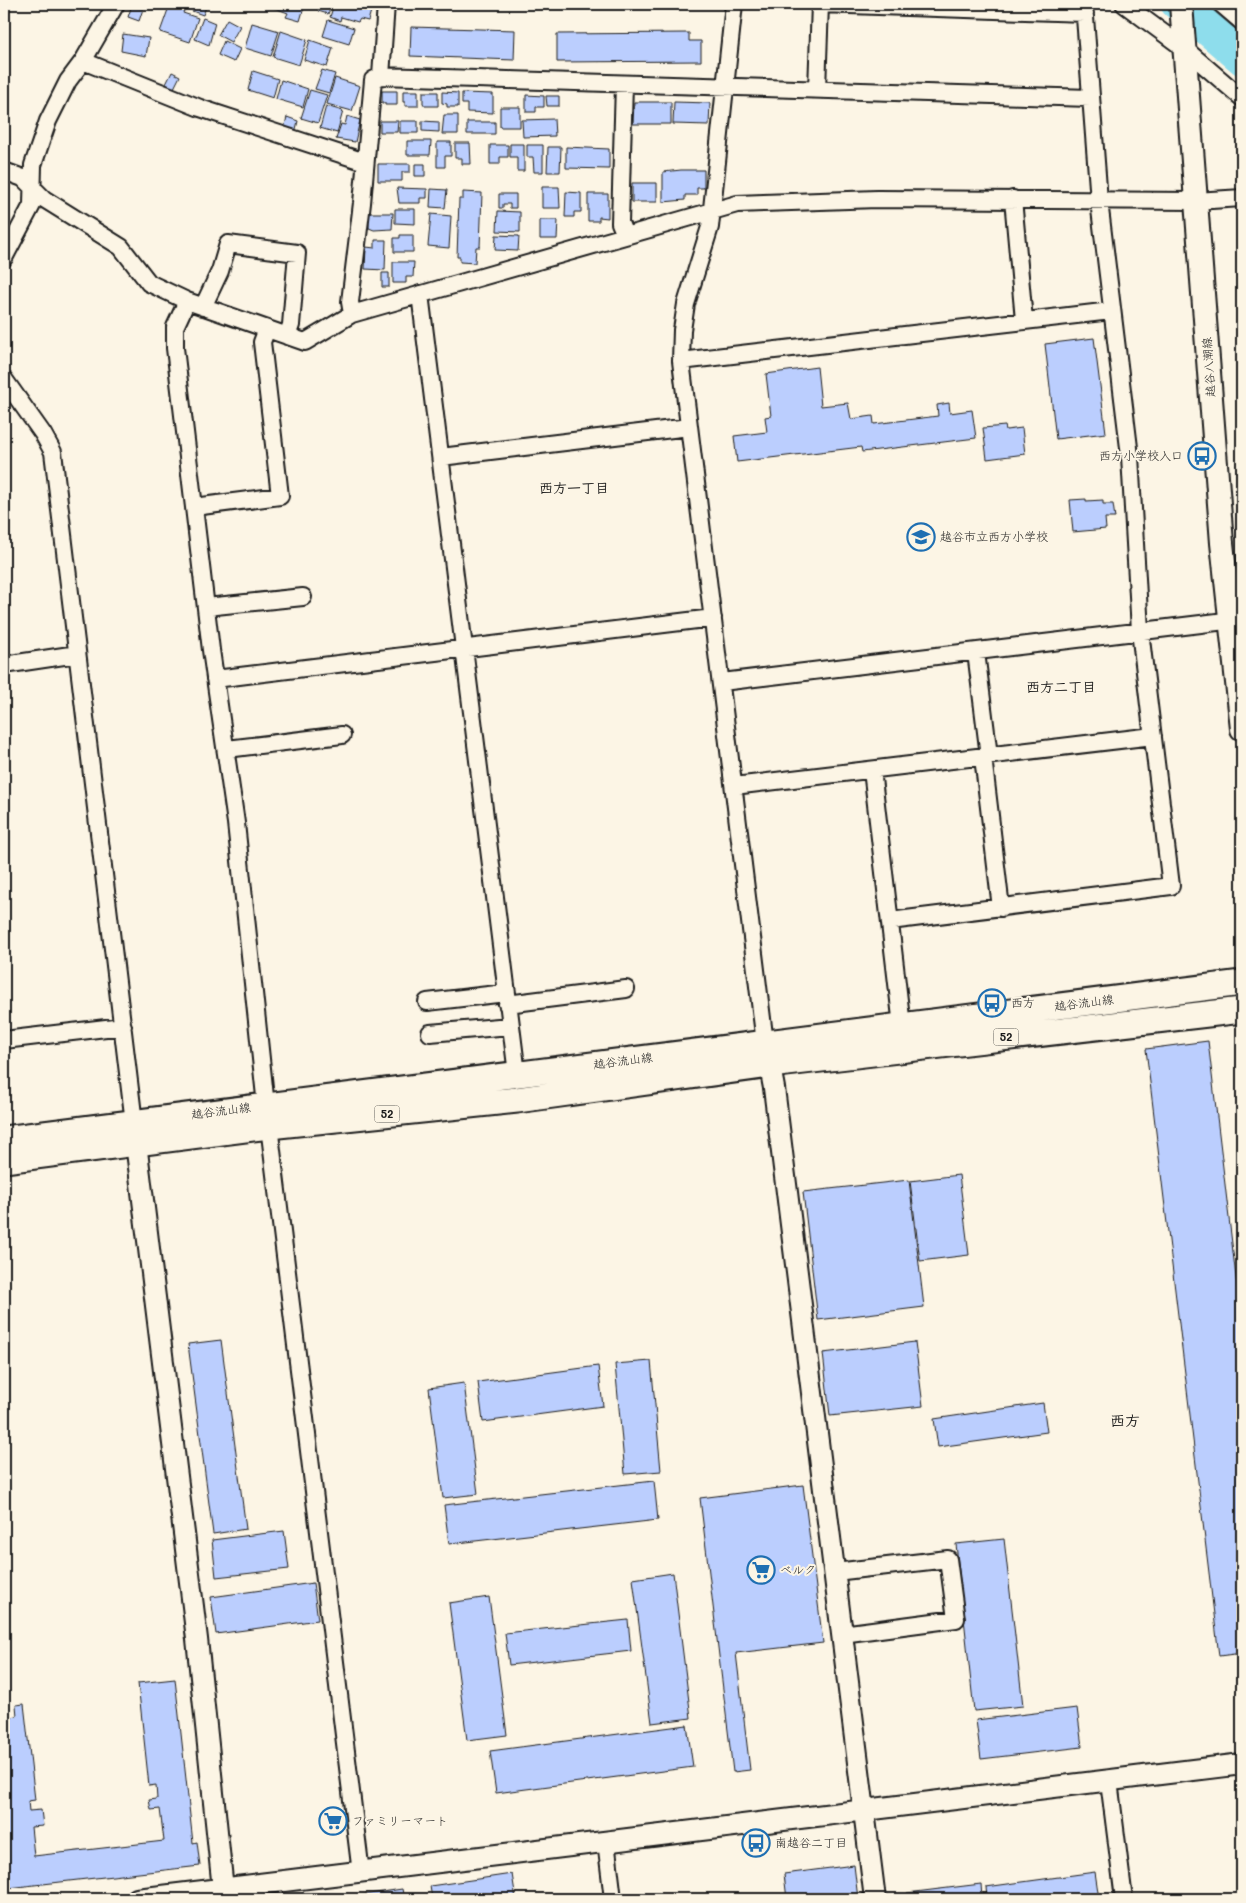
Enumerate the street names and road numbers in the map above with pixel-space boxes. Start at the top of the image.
street label: 越谷八潮線 [1198,337,1218,398]
street label: 越谷流山線 [1053,990,1115,1014]
road number: 52 [994,1028,1018,1046]
street label: 越谷流山線 [592,1048,654,1072]
street label: 越谷流山線 [190,1098,252,1122]
road number: 52 [374,1106,400,1122]

